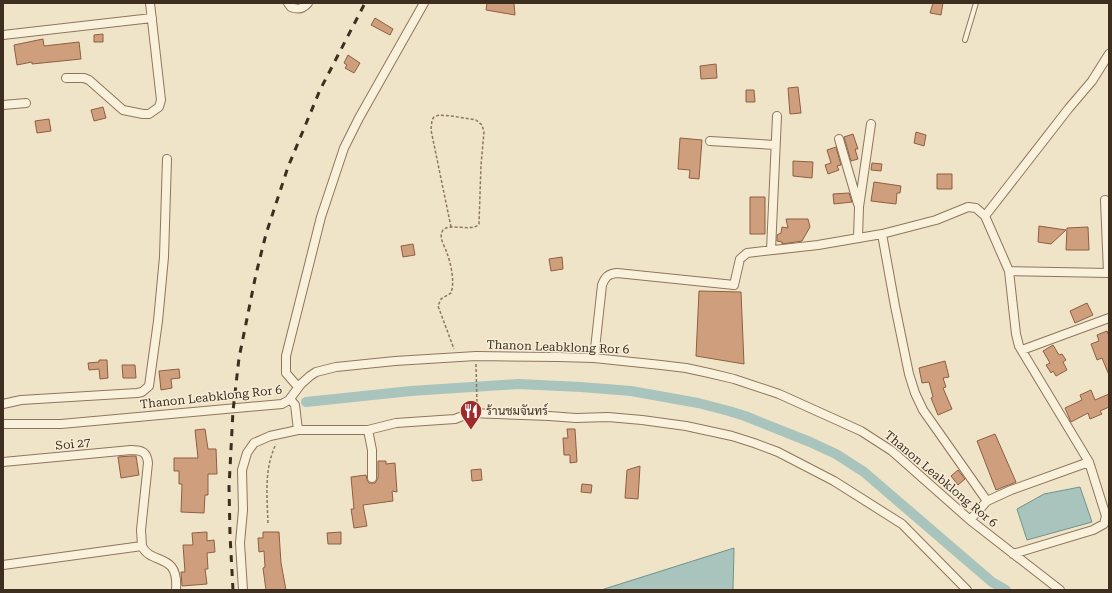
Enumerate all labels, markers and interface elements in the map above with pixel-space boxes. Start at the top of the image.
street label: Thanon Leabklong Ror 6 [486,338,630,356]
street label: Thanon Leabklong Ror 6 [139,383,283,411]
restaurant icon: ร้านชมจันทร์ [458,398,484,431]
place label: ร้านชมจันทร์ [486,403,548,418]
street label: Thanon Leabklong Ror 6 [882,428,1000,530]
street label: Soi 27 [55,435,92,453]

